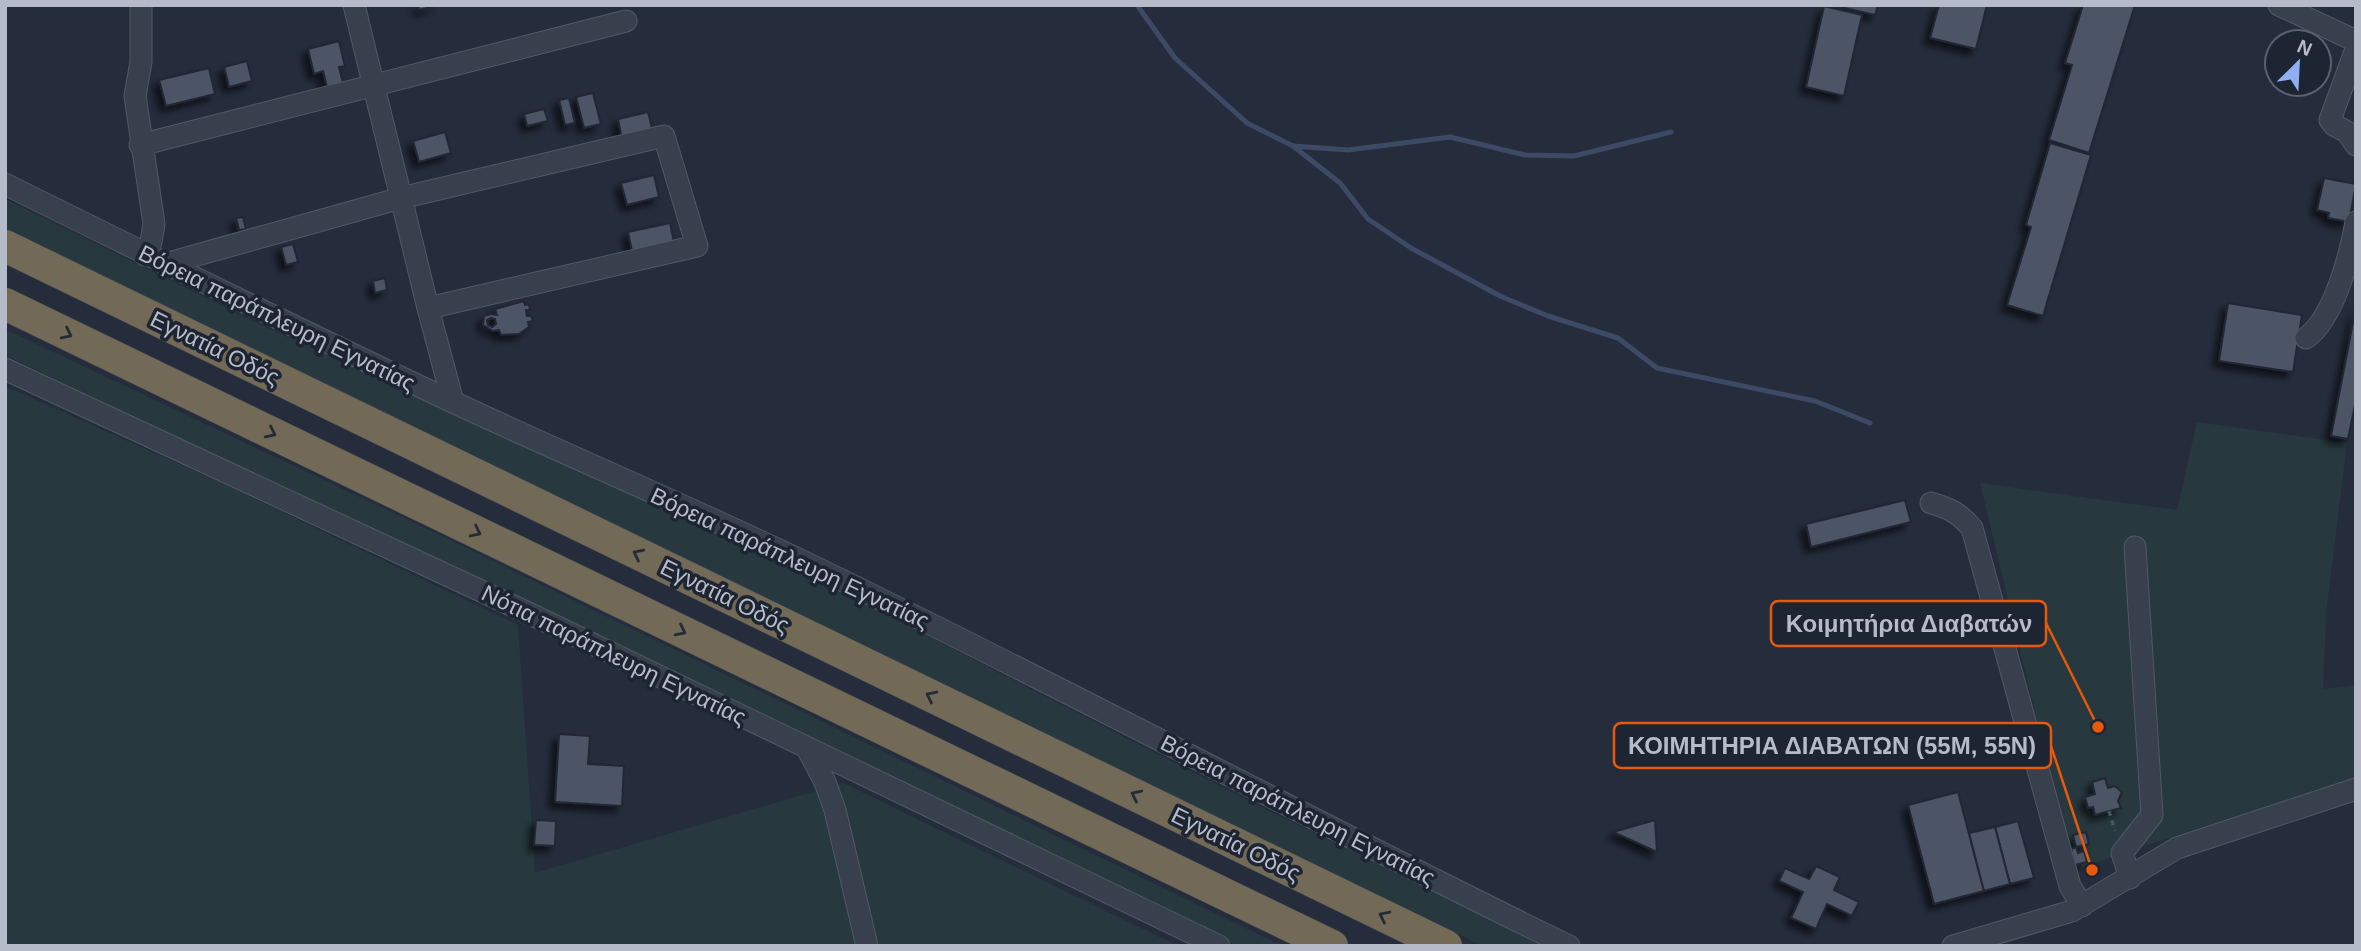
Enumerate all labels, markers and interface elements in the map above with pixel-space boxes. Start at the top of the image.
north arrow [2263,28,2333,98]
text: N [2294,36,2315,60]
street label: Βόρεια παράπλευρη Εγνατίας [135,240,419,396]
street label: Εγνατία Οδός [146,306,284,390]
one-way arrow [60,325,72,339]
one-way arrow [264,424,277,438]
street label: Βόρεια παράπλευρη Εγνατίας [647,482,933,634]
one-way arrow [469,523,481,537]
one-way arrow [633,548,645,562]
street label: Εγνατία Οδός [656,554,794,638]
street label: Νότια παράπλευρη Εγνατίας [478,580,750,730]
callout: Κοιμητήρια Διαβατών [1771,601,2046,646]
text: Κοιμητήρια Διαβατών [1786,610,2032,637]
one-way arrow [674,622,686,636]
one-way arrow [926,690,938,704]
callout: ΚΟΙΜΗΤΗΡΙΑ ΔΙΑΒΑΤΩΝ (55Μ, 55Ν) [1614,723,2051,768]
street label: Βόρεια παράπλευρη Εγνατίας [1157,729,1439,891]
text: ΚΟΙΜΗΤΗΡΙΑ ΔΙΑΒΑΤΩΝ (55Μ, 55Ν) [1628,732,2036,759]
one-way arrow [1131,789,1143,803]
street label: Εγνατία Οδός [1167,802,1305,886]
one-way arrow [1379,910,1391,924]

